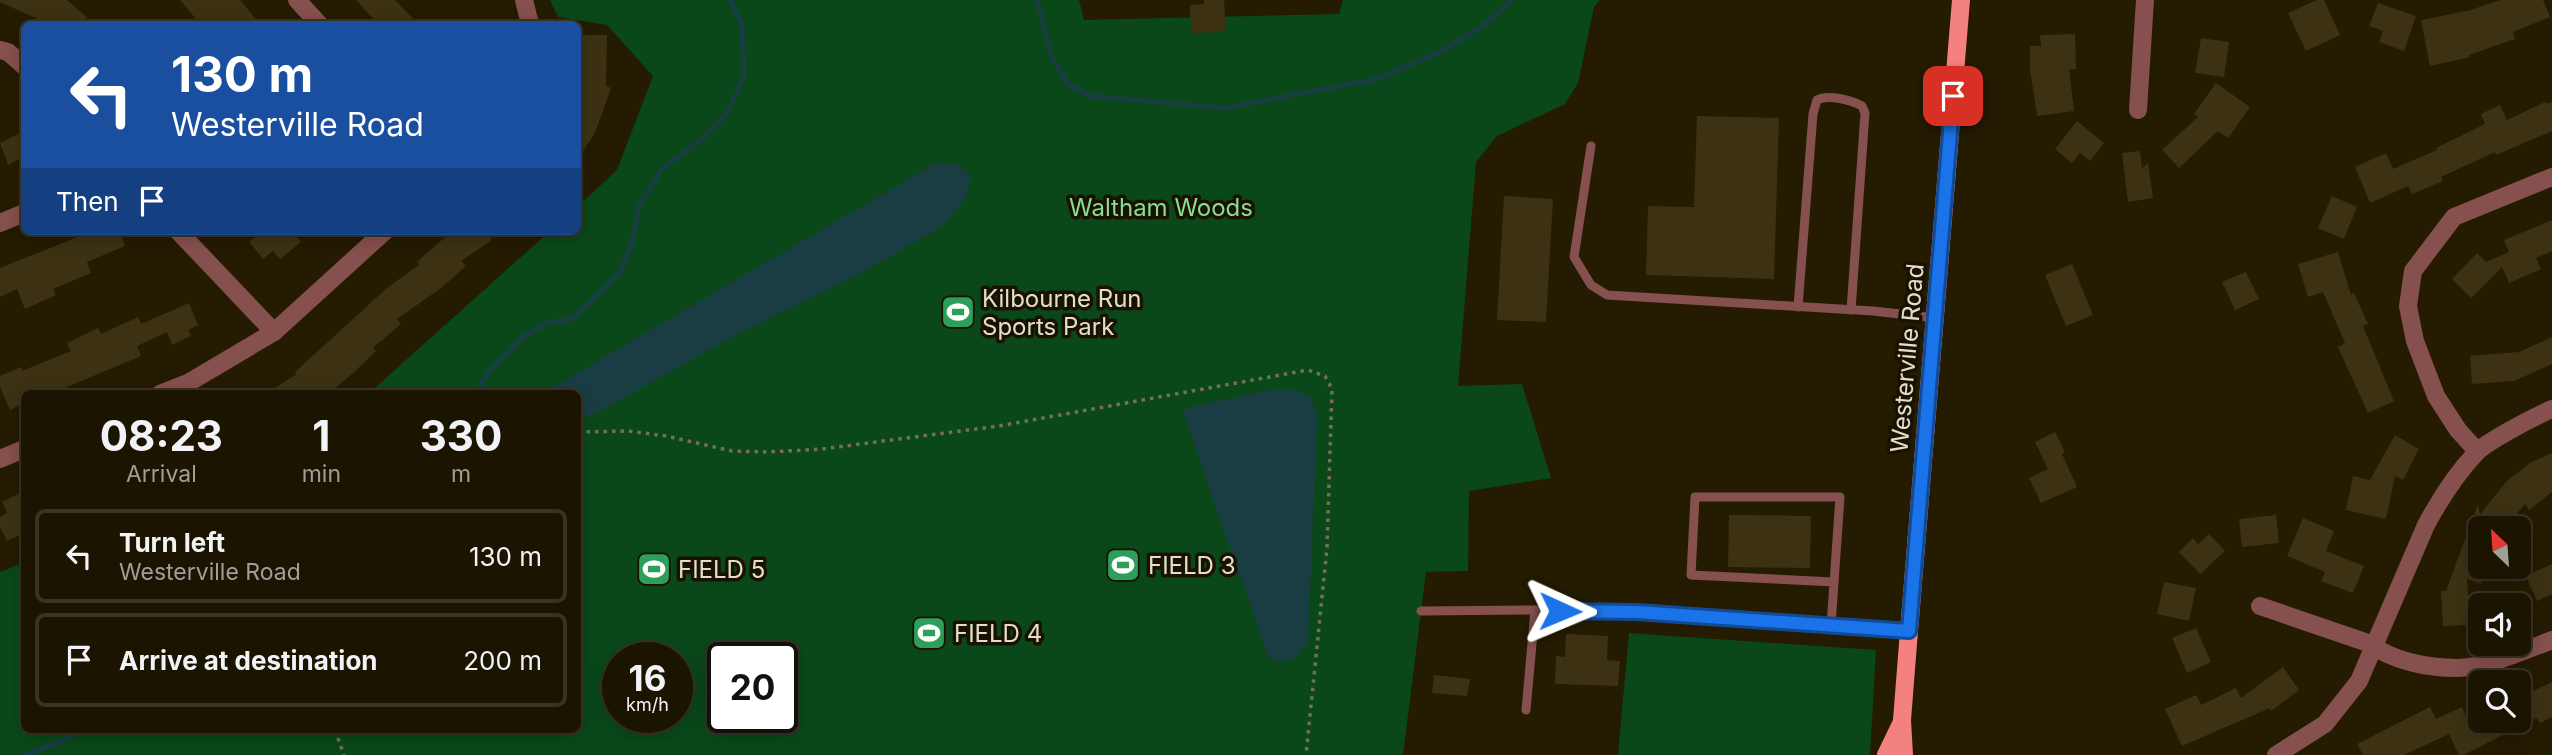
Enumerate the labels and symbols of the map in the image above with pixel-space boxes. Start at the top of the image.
pin [1923,66,1983,126]
park label: Waltham Woods [1069,193,1253,222]
street label: Westerville Road [1884,262,1930,454]
place label: Kilbourne Run Sports Park [982,284,1142,341]
sports icon: Kilbourne Run Sports Park [939,293,977,331]
north arrow [2468,516,2530,579]
sports icon: FIELD 3 [1104,546,1142,584]
sports icon: FIELD 5 [635,550,673,588]
place label: FIELD 3 [1148,551,1236,580]
place label: FIELD 5 [678,555,765,584]
position arrow [1523,574,1597,648]
sports icon: FIELD 4 [910,614,948,652]
place label: FIELD 4 [954,619,1042,648]
speed limit sign: 20 [707,642,798,733]

